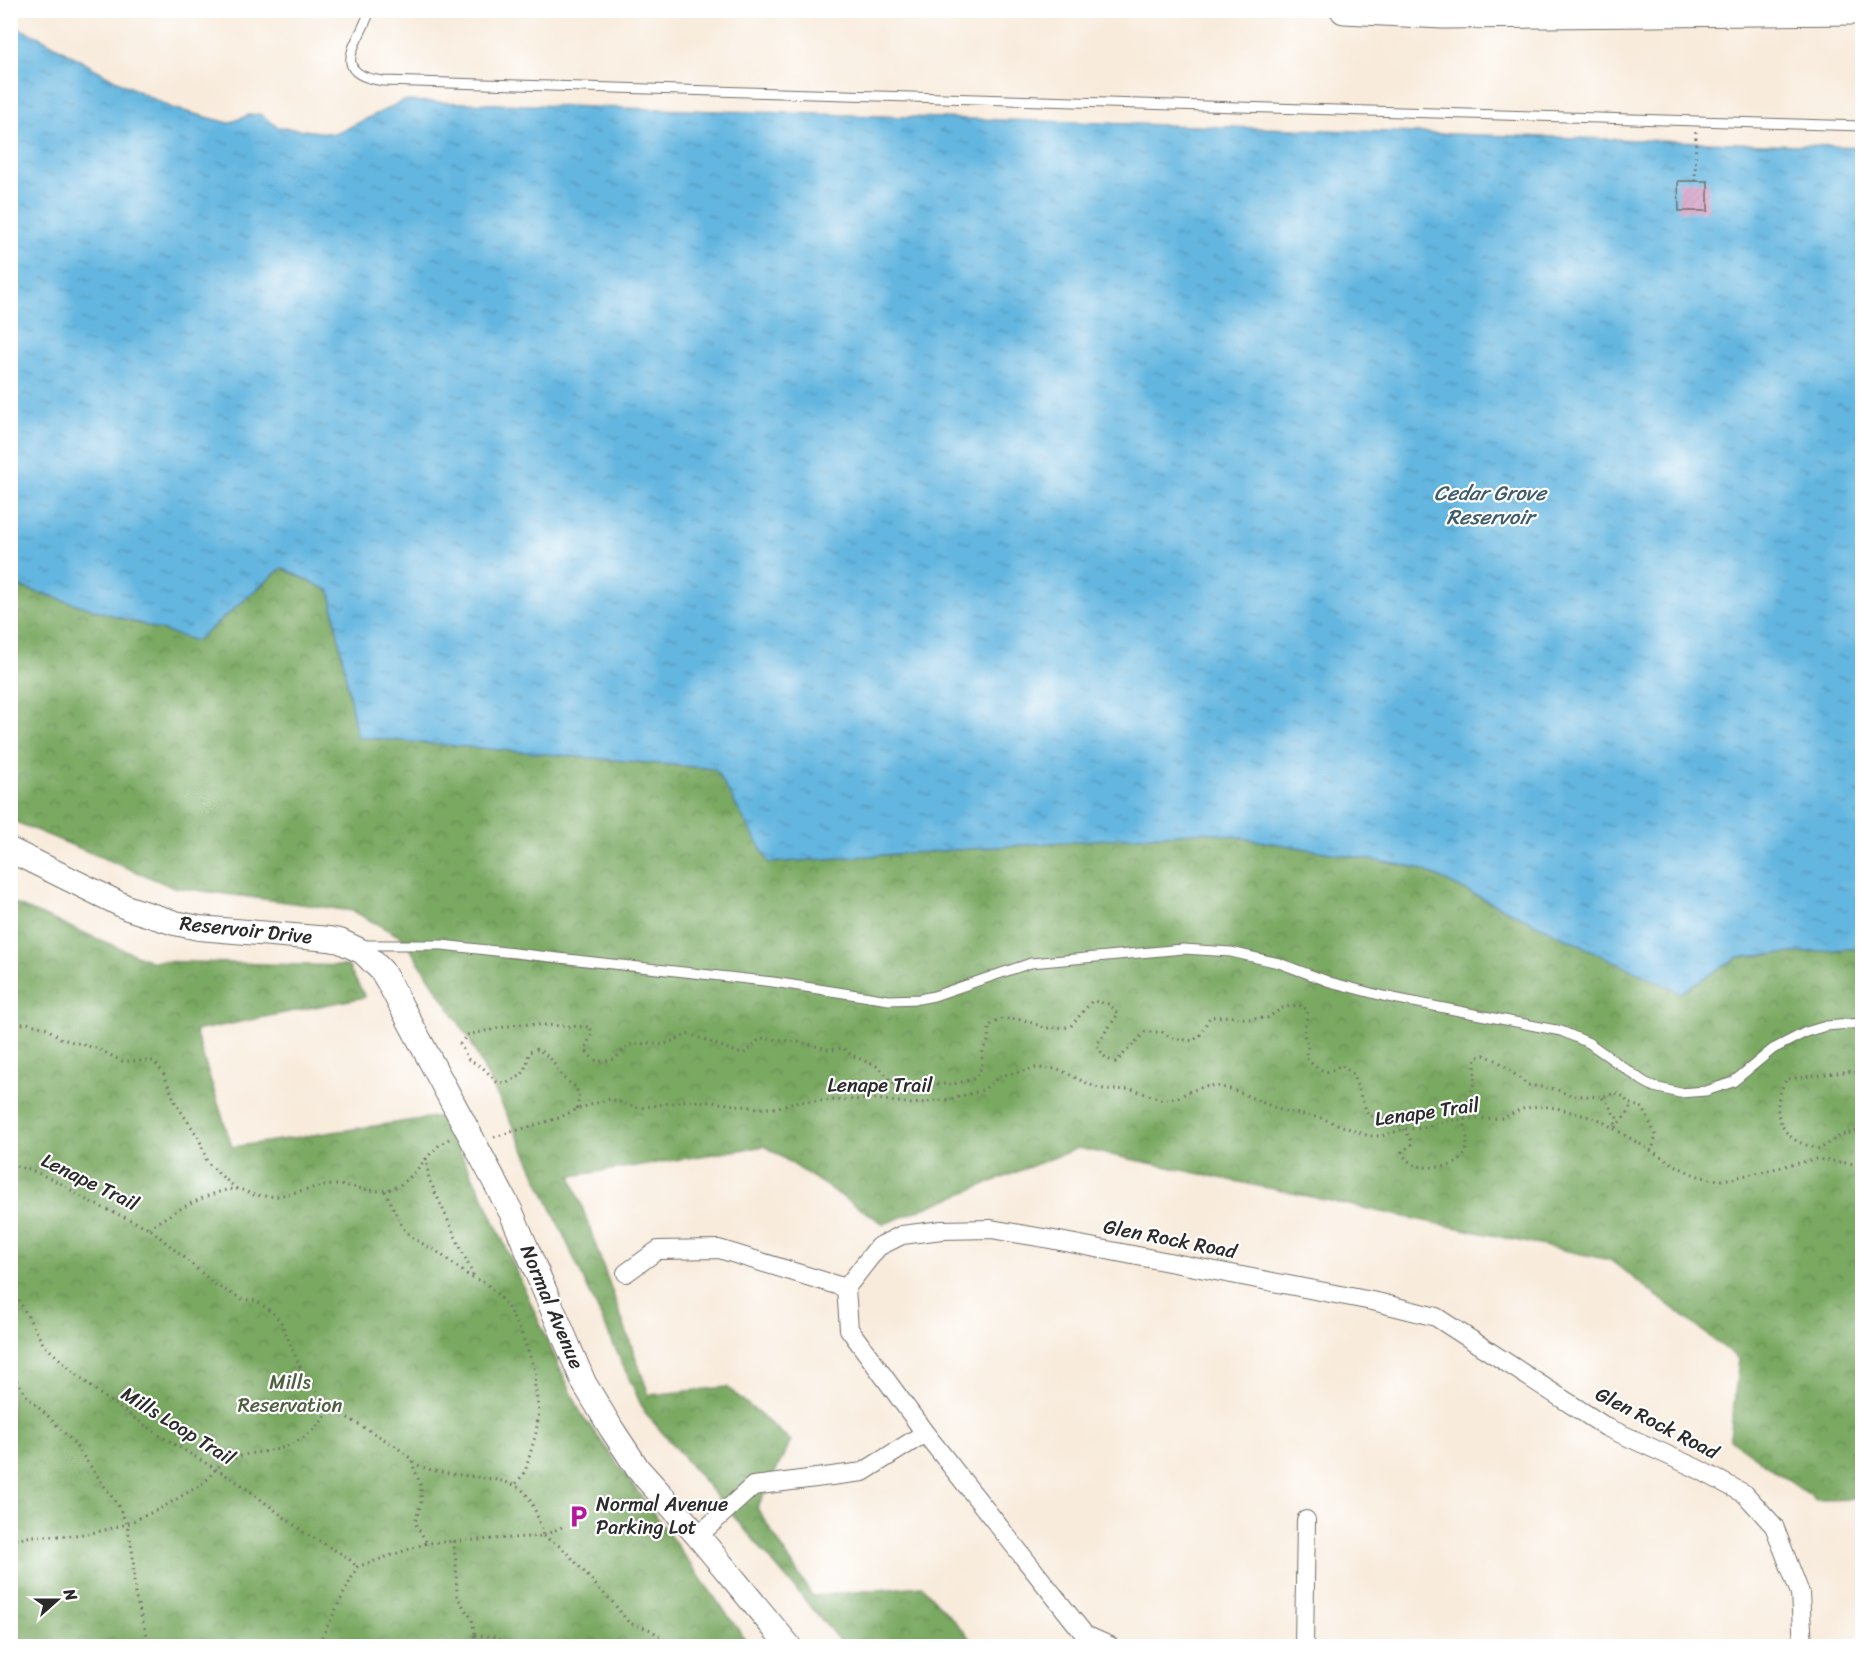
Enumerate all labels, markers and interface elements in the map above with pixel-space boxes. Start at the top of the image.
water label: Cedar Grove Reservoir [1434,474,1548,536]
street label: Reservoir Drive [178,906,314,954]
street label: Lenape Trail [827,1068,934,1103]
street label: Lenape Trail [1373,1087,1483,1137]
street label: Lenape Trail [35,1143,146,1221]
street label: Glen Rock Road [1100,1209,1241,1269]
street label: Normal Avenue [510,1239,594,1375]
park label: Mills Reservation [238,1365,343,1423]
street label: Mills Loop Trail [114,1377,242,1475]
street label: Glen Rock Road [1589,1377,1726,1470]
place label: Normal Avenue Parking Lot [596,1487,728,1545]
parking icon: Normal Avenue Parking Lot [565,1503,591,1529]
north arrow [27,1570,87,1630]
text: N [55,1583,86,1606]

